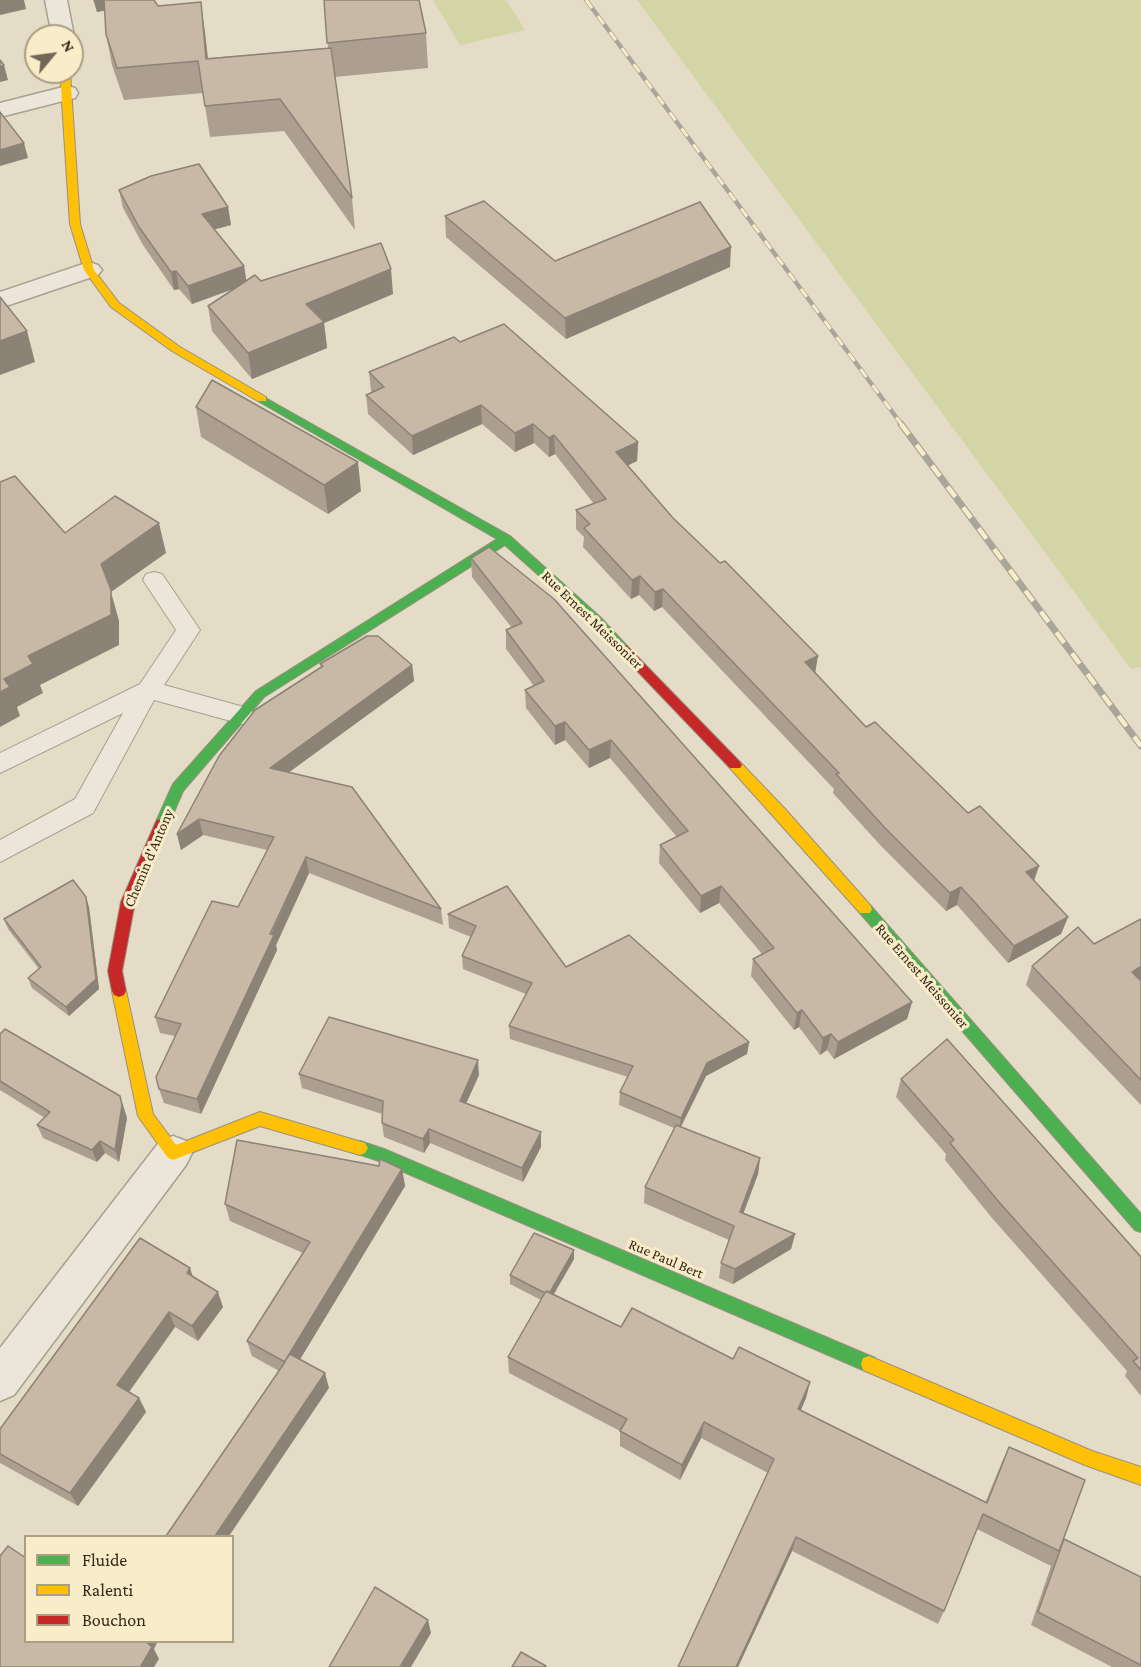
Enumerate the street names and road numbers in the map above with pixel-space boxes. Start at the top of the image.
street label: Rue Ernest Meissonier [538,567,646,673]
street label: Chemin d'Antony [120,806,178,910]
street label: Rue Ernest Meissonier [871,920,973,1032]
street label: Rue Paul Bert [626,1235,706,1283]

